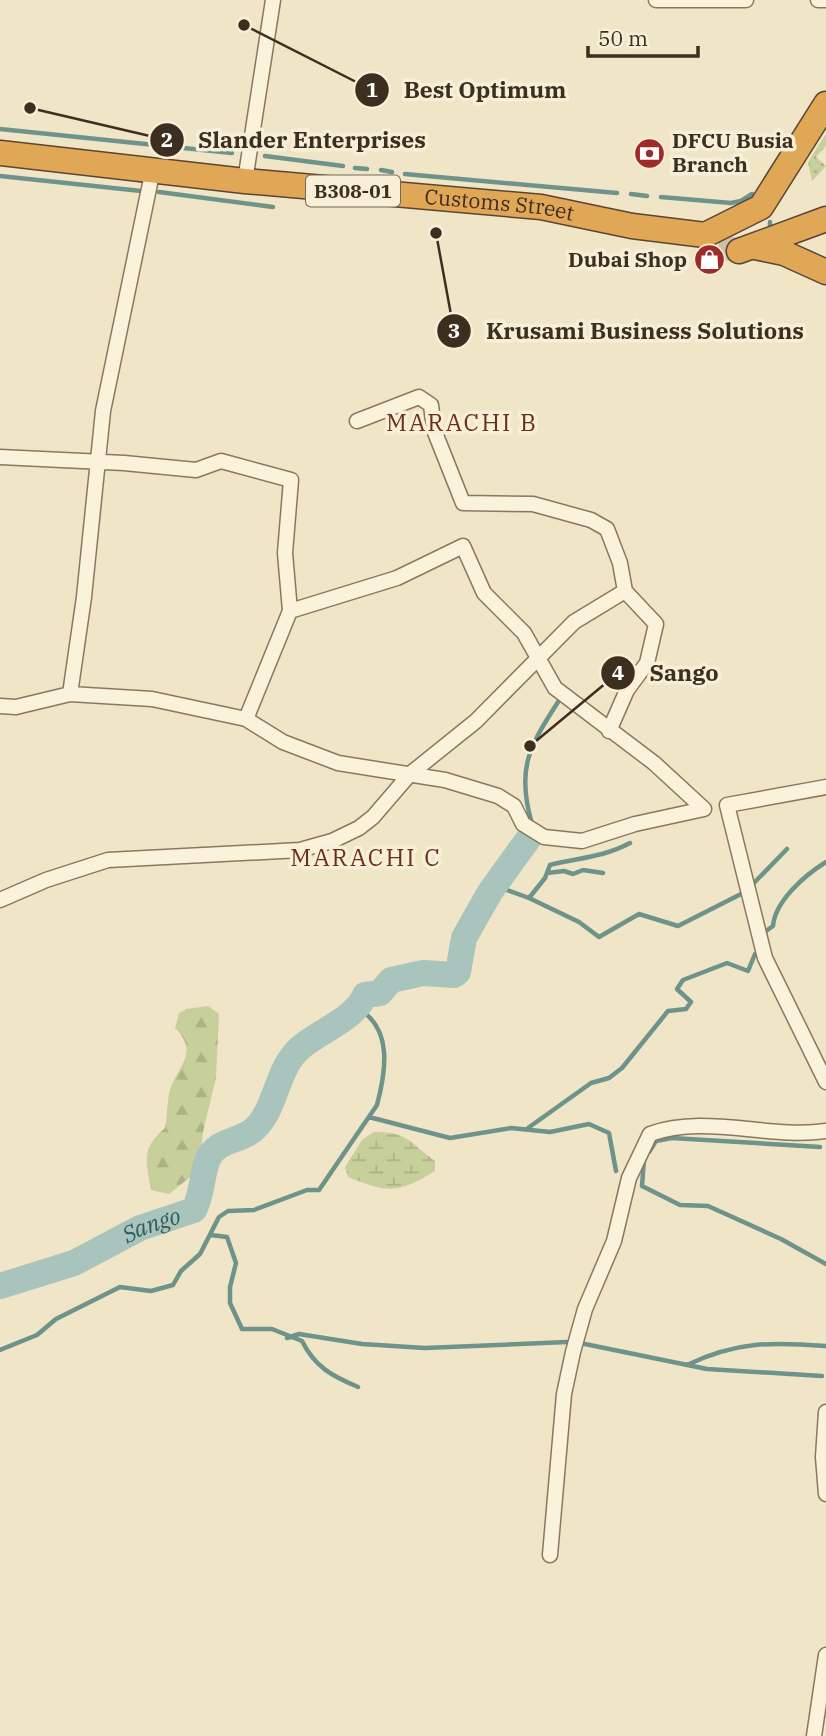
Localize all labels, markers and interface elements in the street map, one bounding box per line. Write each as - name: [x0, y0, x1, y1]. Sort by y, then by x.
- scale bar: [588, 14, 698, 58]
- text: 50 m: [598, 24, 648, 52]
- callout: Best Optimum: [354, 68, 580, 112]
- text: Best Optimum: [404, 74, 566, 104]
- text: 1: [366, 75, 378, 103]
- callout: Slander Enterprises: [149, 118, 440, 162]
- text: Slander Enterprises: [198, 124, 426, 154]
- text: 2: [161, 125, 173, 153]
- place label: DFCU Busia Branch: [672, 126, 794, 178]
- bank icon: DFCU Busia Branch: [632, 136, 666, 170]
- road number: B308-01: [306, 176, 400, 206]
- street label: Customs Street: [423, 182, 577, 227]
- shop icon: Dubai Shop: [693, 243, 727, 277]
- place label: Dubai Shop: [568, 245, 687, 273]
- callout: Krusami Business Solutions: [437, 309, 818, 353]
- text: Krusami Business Solutions: [486, 315, 804, 345]
- text: 3: [448, 316, 460, 344]
- district label: MARACHI B: [386, 406, 538, 438]
- callout: Sango: [600, 651, 732, 695]
- text: Sango: [649, 657, 719, 687]
- text: 4: [612, 658, 624, 686]
- district label: MARACHI C: [290, 841, 442, 873]
- water label: Sango: [115, 1200, 184, 1249]

